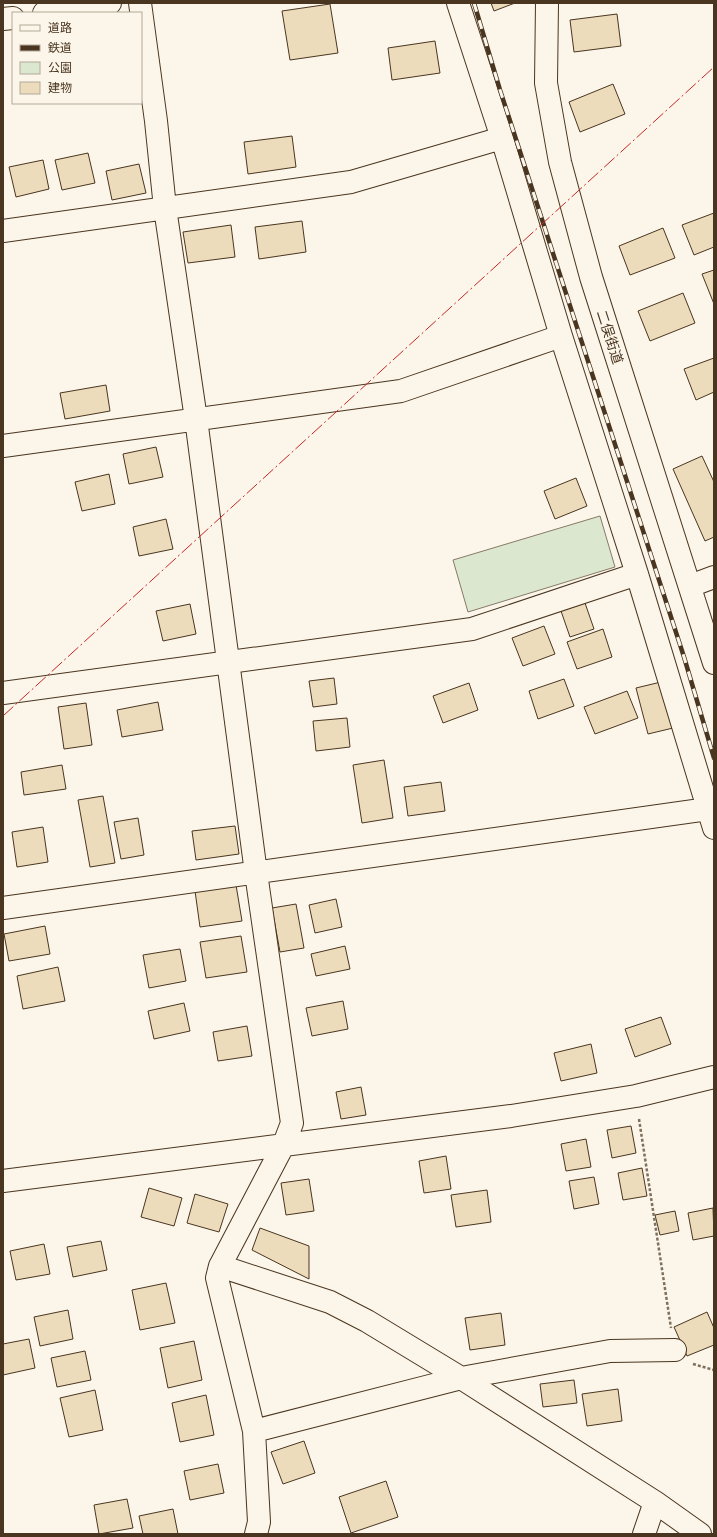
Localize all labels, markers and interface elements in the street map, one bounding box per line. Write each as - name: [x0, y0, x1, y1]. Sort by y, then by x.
- legend: [12, 12, 142, 104]
- text: 道路: [48, 20, 72, 36]
- text: 鉄道: [48, 40, 72, 56]
- text: 公園: [48, 60, 72, 76]
- text: 建物: [48, 80, 72, 96]
- street label: 二俣街道: [593, 308, 627, 366]

